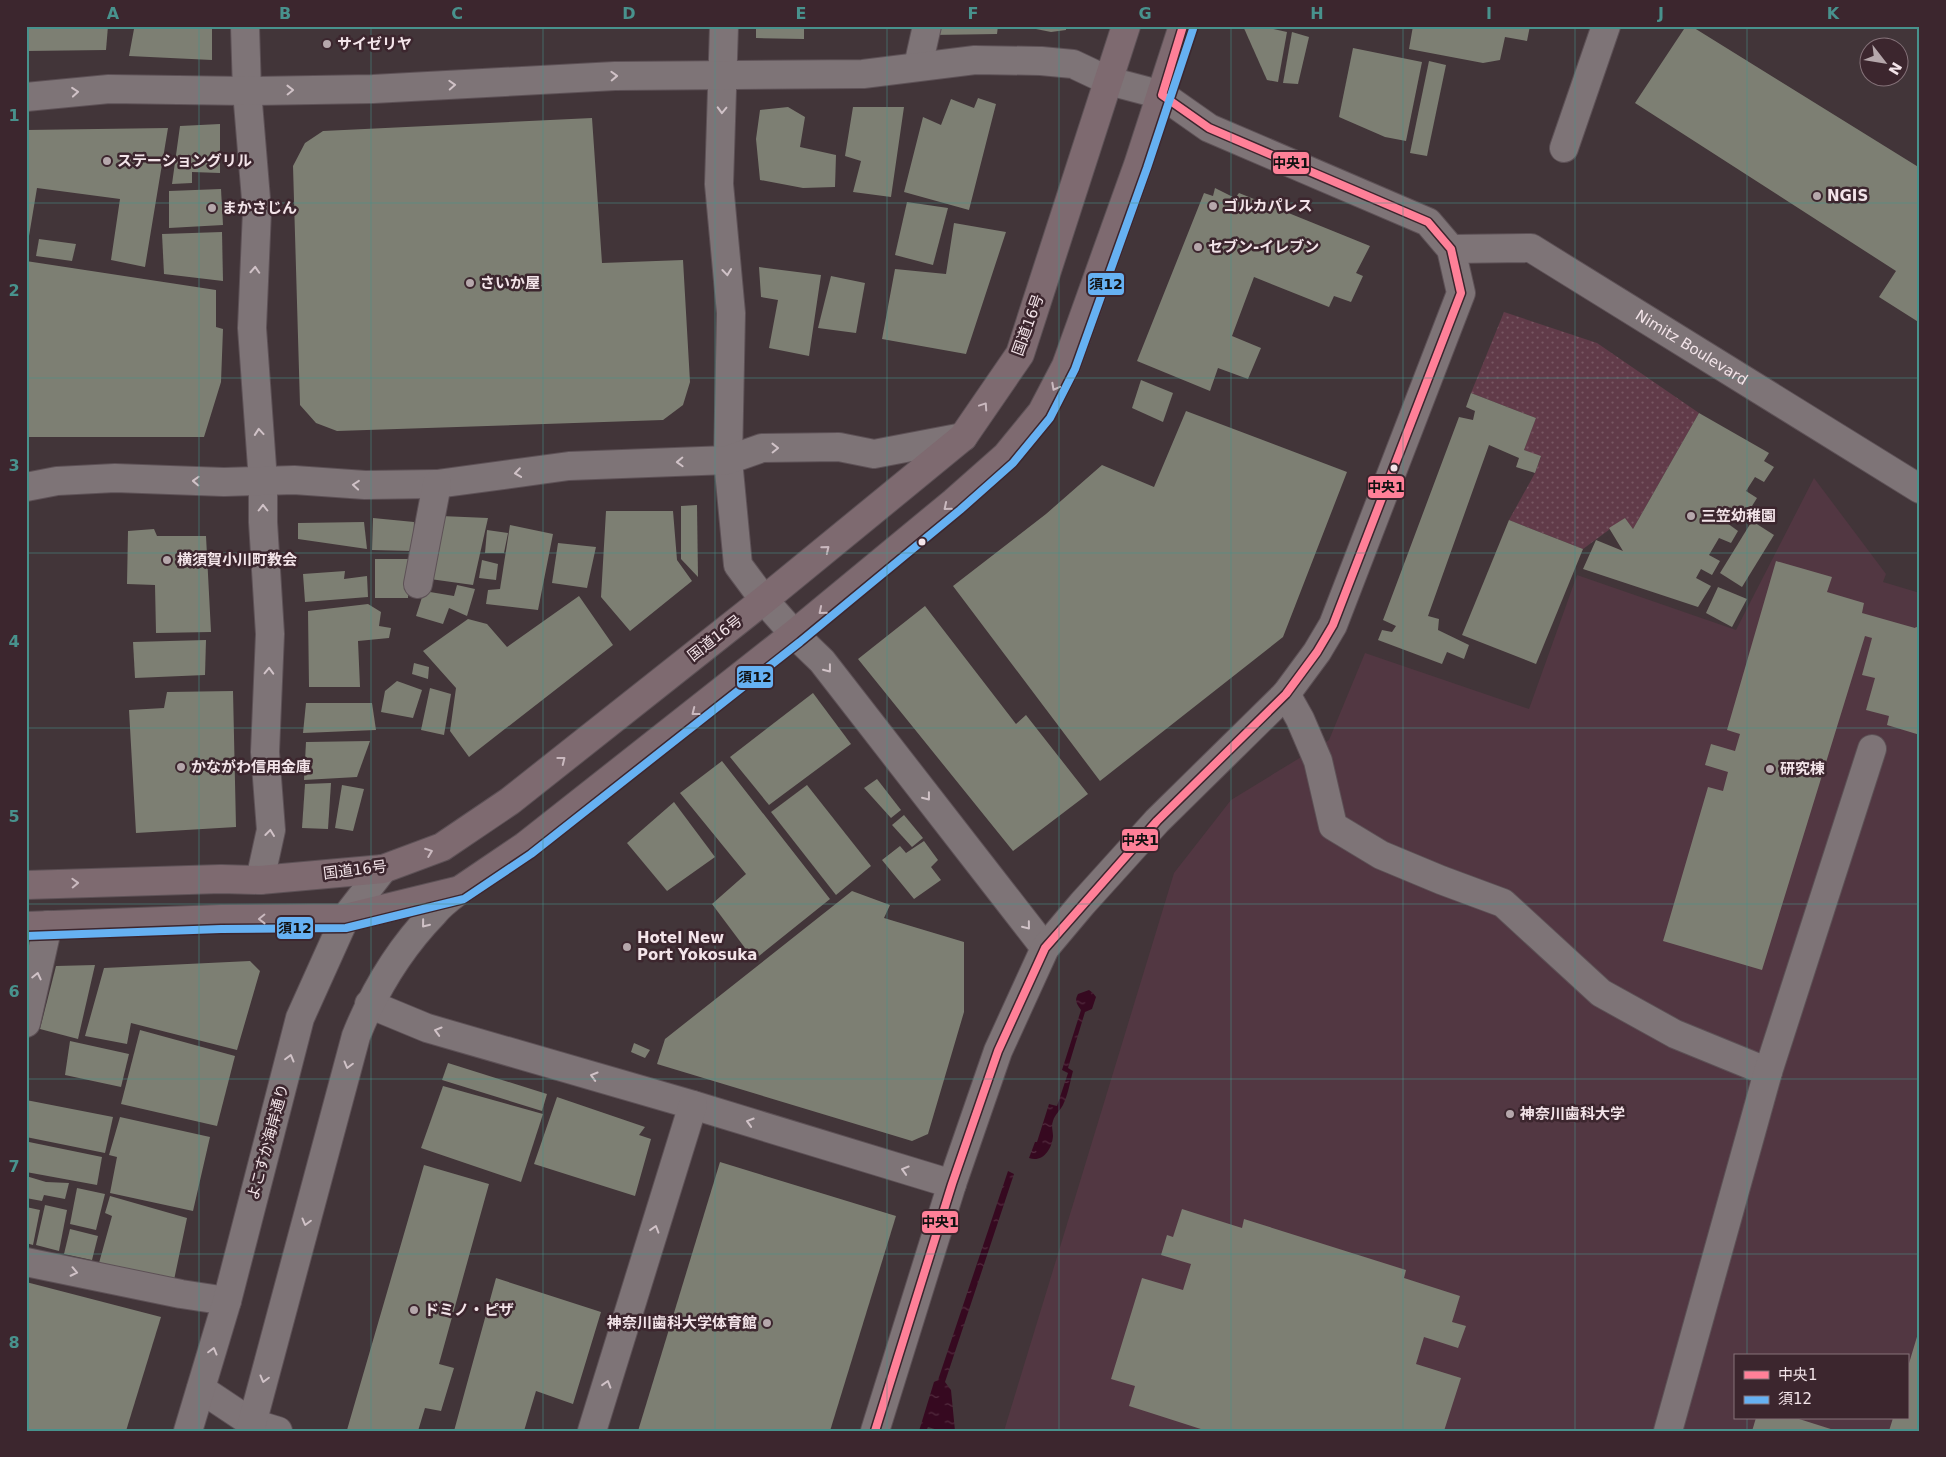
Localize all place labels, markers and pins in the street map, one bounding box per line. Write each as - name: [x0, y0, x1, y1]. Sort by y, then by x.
- place label: サイゼリヤ: [337, 35, 412, 53]
- marker: サイゼリヤ: [321, 38, 333, 50]
- place label: ステーショングリル: [117, 152, 252, 170]
- marker: ステーショングリル: [101, 155, 113, 167]
- place label: NGIS: [1827, 187, 1868, 205]
- marker: NGIS: [1811, 190, 1823, 202]
- place label: ゴルカパレス: [1223, 197, 1313, 215]
- place label: まかさじん: [222, 199, 297, 217]
- marker: ゴルカパレス: [1207, 200, 1219, 212]
- marker: まかさじん: [206, 202, 218, 214]
- place label: セブン-イレブン: [1208, 238, 1319, 256]
- marker: セブン-イレブン: [1192, 241, 1204, 253]
- place label: さいか屋: [480, 274, 540, 292]
- marker: さいか屋: [464, 277, 476, 289]
- unlabelled marker: [1389, 463, 1399, 473]
- place label: 三笠幼稚園: [1701, 507, 1776, 525]
- marker: 三笠幼稚園: [1685, 510, 1697, 522]
- unlabelled marker: [917, 537, 927, 547]
- place label: 横須賀小川町教会: [177, 551, 297, 569]
- marker: 横須賀小川町教会: [161, 554, 173, 566]
- place label: かながわ信用金庫: [191, 758, 311, 776]
- place label: 研究棟: [1780, 760, 1825, 778]
- marker: かながわ信用金庫: [175, 761, 187, 773]
- marker: 研究棟: [1764, 763, 1776, 775]
- place label: Hotel New Port Yokosuka: [637, 929, 757, 964]
- marker: Hotel New Port Yokosuka: [621, 941, 633, 953]
- place label: 神奈川歯科大学: [1519, 1105, 1625, 1123]
- marker: 神奈川歯科大学: [1504, 1108, 1516, 1120]
- place label: ドミノ・ピザ: [424, 1301, 514, 1319]
- marker: ドミノ・ピザ: [408, 1304, 420, 1316]
- place label: 神奈川歯科大学体育館: [606, 1314, 757, 1332]
- marker: 神奈川歯科大学体育館: [761, 1317, 773, 1329]

